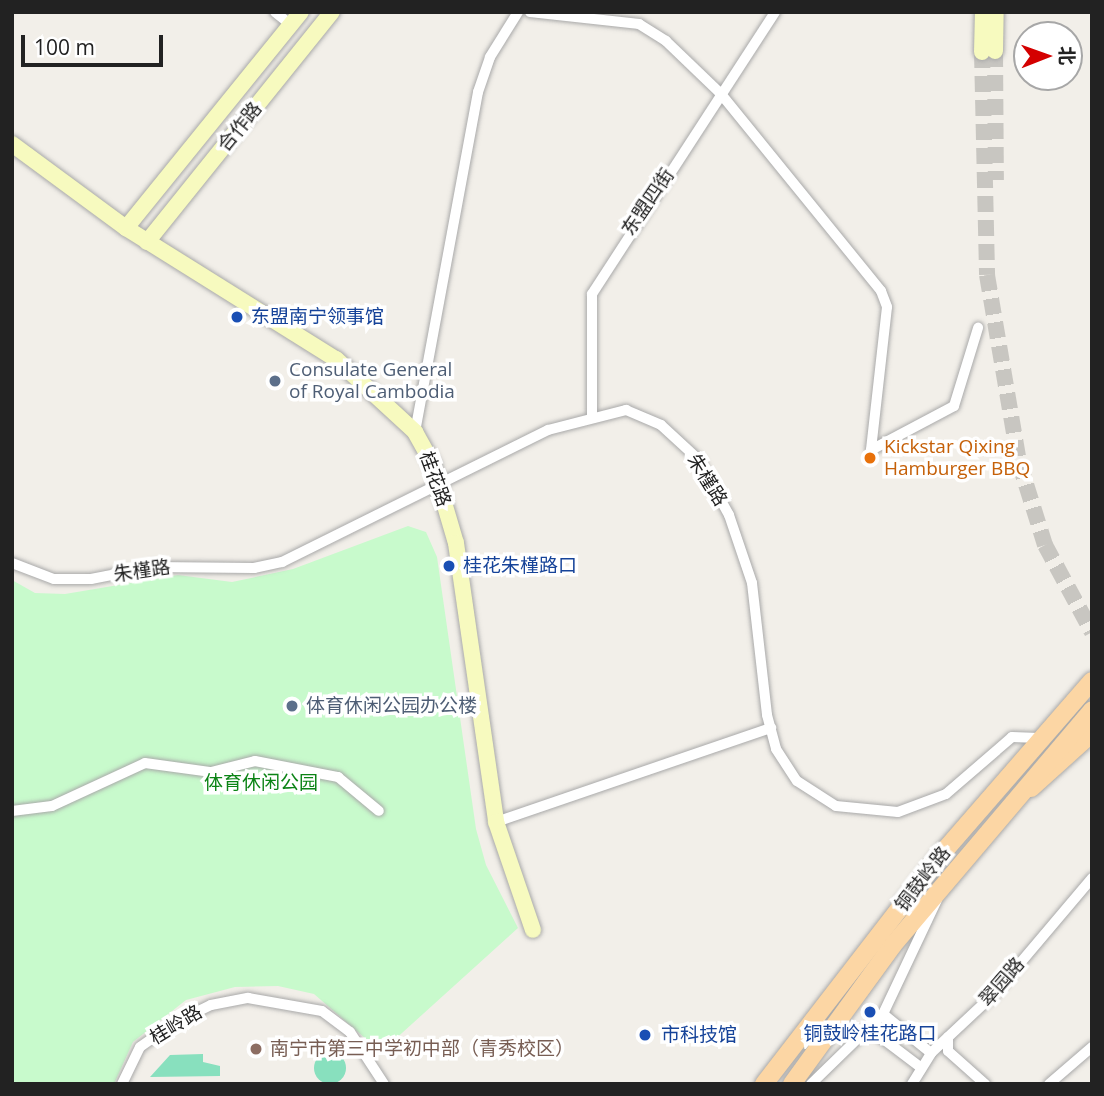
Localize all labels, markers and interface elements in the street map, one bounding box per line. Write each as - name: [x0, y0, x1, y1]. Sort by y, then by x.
- scale bar: [24, 21, 166, 65]
- north arrow: [1013, 21, 1083, 91]
- text: 100 m: [34, 33, 95, 61]
- text: 北: [1054, 46, 1080, 65]
- street label: 合作路: [213, 98, 267, 156]
- street label: 东盟四街: [617, 164, 679, 240]
- place label: 东盟南宁领事馆: [251, 306, 384, 328]
- marker: 东盟南宁领事馆: [229, 309, 245, 325]
- place label: Consulate General of Royal Cambodia: [289, 359, 455, 403]
- marker: Consulate General of Royal Cambodia: [267, 373, 283, 389]
- place label: Kickstar Qixing Hamburger BBQ: [884, 436, 1030, 480]
- street label: 桂花路: [415, 448, 455, 510]
- street label: 朱槿路: [682, 450, 732, 510]
- marker: Kickstar Qixing Hamburger BBQ: [862, 450, 878, 466]
- place label: 桂花朱槿路口: [463, 555, 577, 577]
- street label: 朱槿路: [112, 556, 172, 586]
- marker: 桂花朱槿路口: [441, 558, 457, 574]
- place label: 体育休闲公园办公楼: [306, 695, 477, 717]
- marker: 体育休闲公园办公楼: [284, 698, 300, 714]
- park label: 体育休闲公园: [204, 772, 318, 794]
- street label: 铜鼓岭路: [891, 842, 955, 916]
- street label: 翠园路: [975, 953, 1029, 1011]
- street label: 桂岭路: [146, 1001, 206, 1049]
- marker: 铜鼓岭桂花路口: [862, 1004, 878, 1020]
- place label: 铜鼓岭桂花路口: [804, 1023, 936, 1045]
- place label: 市科技馆: [661, 1024, 737, 1046]
- marker: 市科技馆: [635, 1025, 655, 1045]
- place label: 南宁市第三中学初中部（青秀校区）: [270, 1038, 574, 1060]
- marker: 南宁市第三中学初中部（青秀校区）: [248, 1041, 264, 1057]

